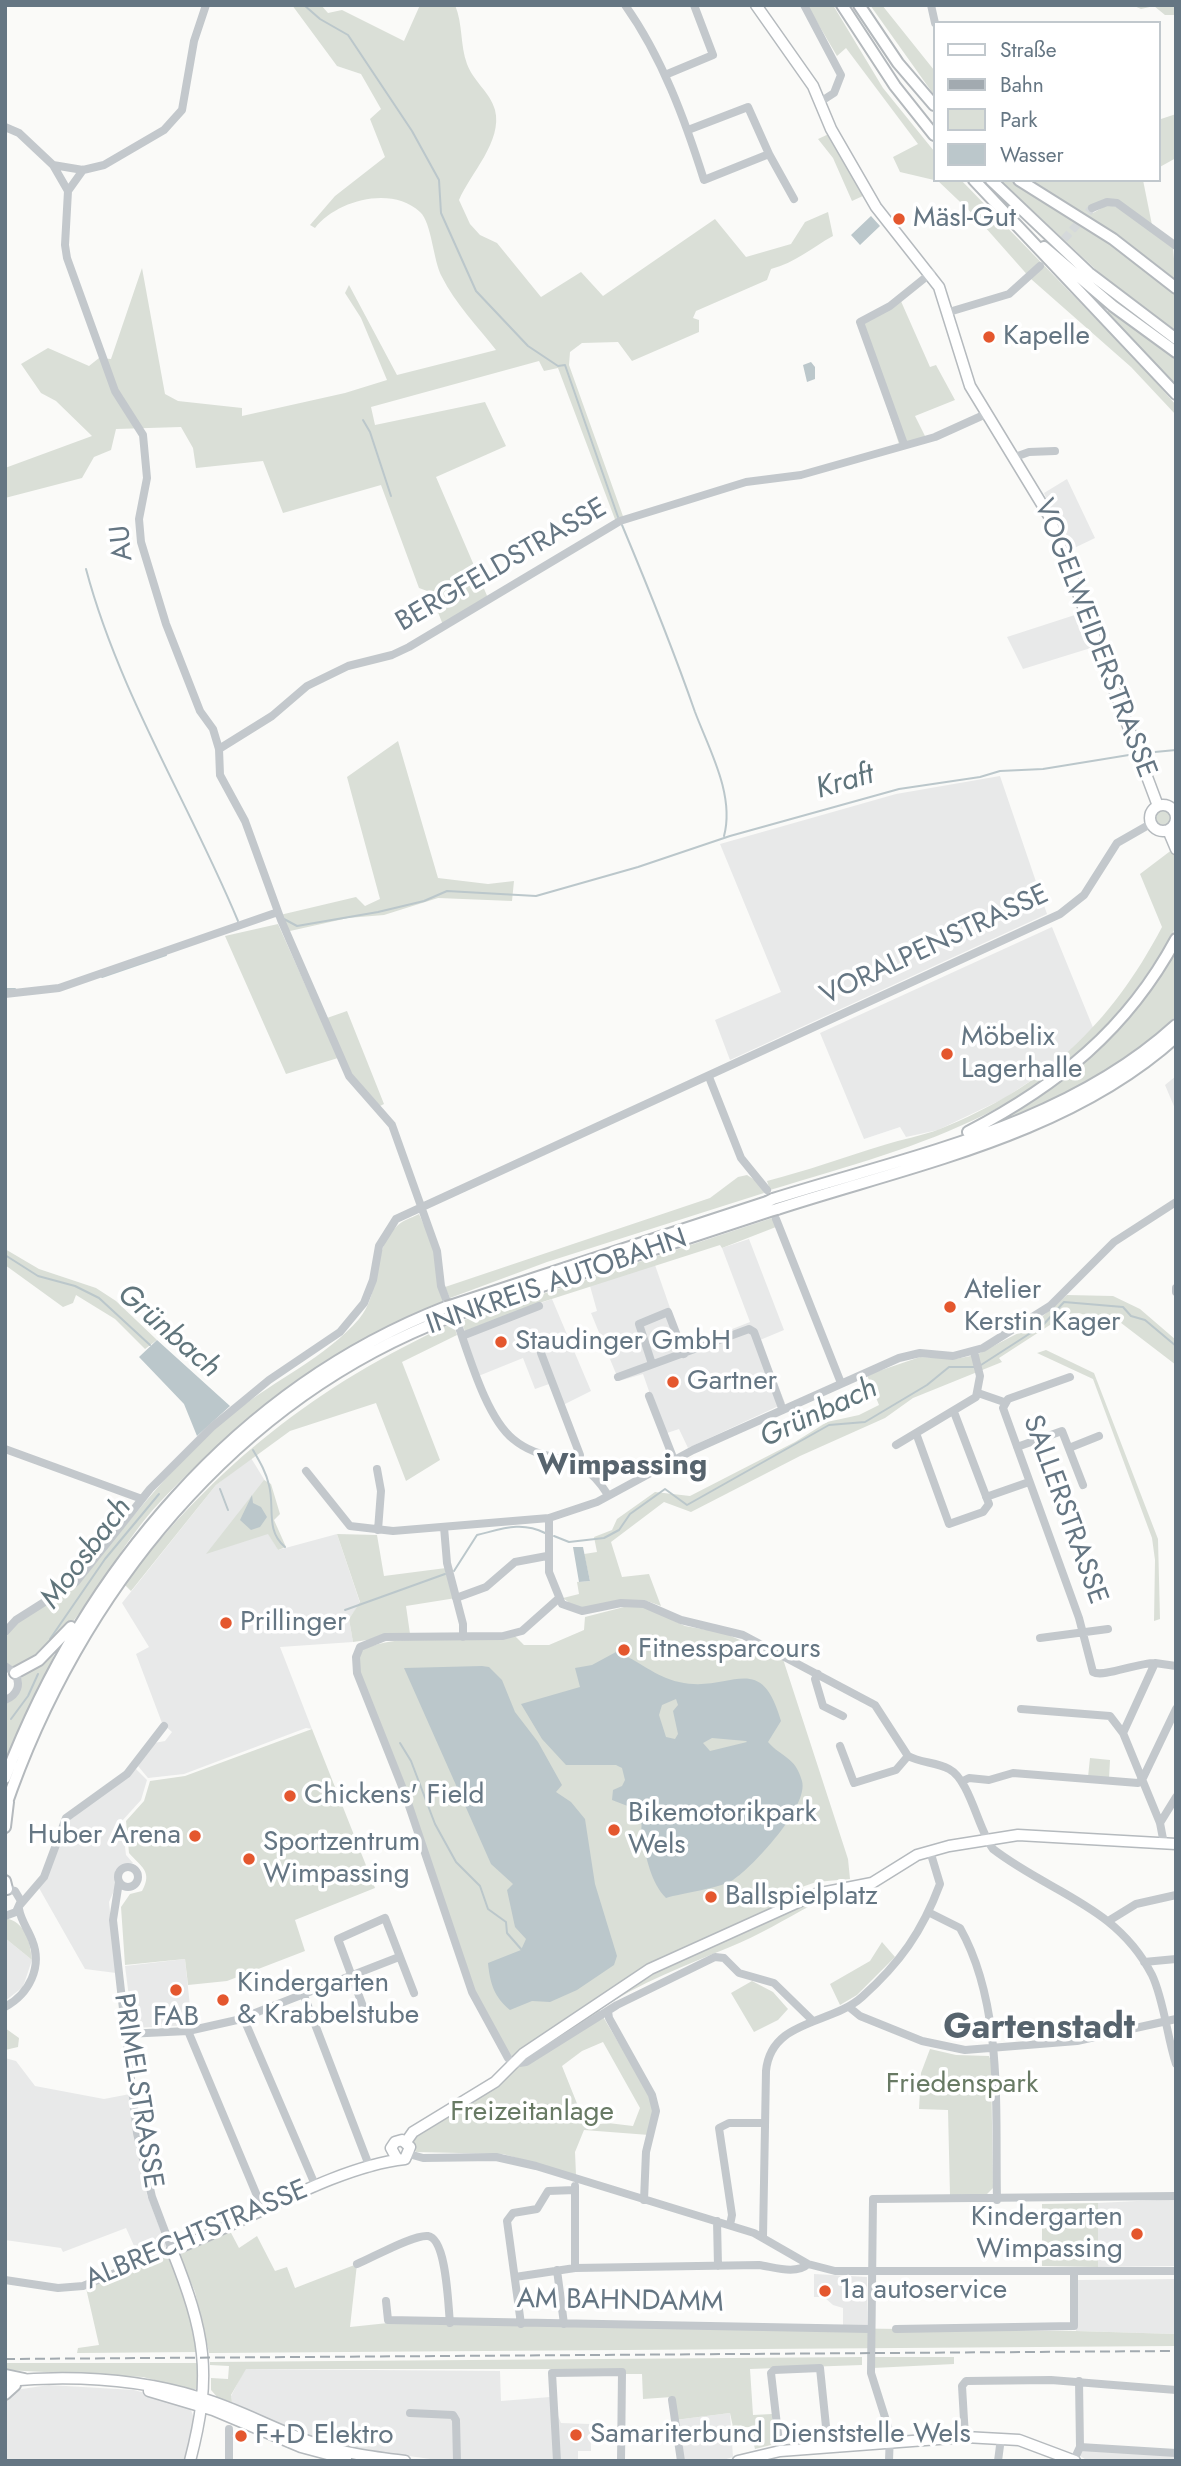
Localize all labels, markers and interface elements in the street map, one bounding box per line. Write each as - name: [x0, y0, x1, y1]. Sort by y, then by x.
- legend: [932, 21, 1160, 182]
- text: Straße: [1000, 35, 1057, 65]
- text: Bahn: [1000, 70, 1044, 100]
- text: Park: [1000, 105, 1037, 135]
- text: Wasser: [1000, 140, 1064, 170]
- place label: Mäsl-Gut: [913, 202, 1016, 236]
- marker: Mäsl-Gut: [891, 211, 907, 227]
- place label: Kapelle: [1003, 320, 1090, 354]
- marker: Kapelle: [981, 329, 997, 345]
- street label: BERGFELDSTRASSE: [391, 492, 613, 640]
- street label: VOGELWEIDERSTRASSE: [1025, 495, 1163, 783]
- street label: AU: [104, 523, 142, 563]
- water label: Kraft: [812, 758, 878, 808]
- street label: VORALPENSTRASSE: [816, 878, 1054, 1014]
- place label: Möbelix Lagerhalle: [961, 1021, 1083, 1087]
- marker: Möbelix Lagerhalle: [939, 1046, 955, 1062]
- street label: INNKREIS AUTOBAHN: [423, 1223, 691, 1343]
- place label: Atelier Kerstin Kager: [964, 1274, 1121, 1340]
- water label: Grünbach: [109, 1277, 227, 1387]
- marker: Atelier Kerstin Kager: [942, 1299, 958, 1315]
- place label: Staudinger GmbH: [515, 1325, 731, 1359]
- marker: Staudinger GmbH: [493, 1334, 509, 1350]
- place label: Gartner: [687, 1365, 777, 1399]
- water label: Grünbach: [755, 1371, 883, 1457]
- marker: Gartner: [665, 1374, 681, 1390]
- street label: SALLERSTRASSE: [1014, 1411, 1114, 1609]
- district label: Wimpassing: [537, 1449, 707, 1485]
- water label: Moosbach: [34, 1491, 140, 1617]
- place label: Prillinger: [240, 1606, 347, 1640]
- marker: Prillinger: [218, 1615, 234, 1631]
- place label: Fitnessparcours: [638, 1633, 821, 1667]
- marker: Fitnessparcours: [616, 1642, 632, 1658]
- place label: Chickens' Field: [304, 1779, 484, 1813]
- marker: Chickens' Field: [282, 1788, 298, 1804]
- place label: Bikemotorikpark Wels: [628, 1797, 817, 1863]
- place label: Huber Arena: [28, 1819, 181, 1853]
- marker: Bikemotorikpark Wels: [606, 1822, 622, 1838]
- place label: Sportzentrum Wimpassing: [263, 1826, 420, 1892]
- marker: Huber Arena: [187, 1828, 203, 1844]
- marker: Sportzentrum Wimpassing: [241, 1851, 257, 1867]
- place label: Ballspielplatz: [725, 1880, 878, 1914]
- marker: Ballspielplatz: [703, 1889, 719, 1905]
- place label: Kindergarten & Krabbelstube: [237, 1967, 419, 2033]
- marker: FAB: [168, 1982, 184, 1998]
- street label: PRIMELSTRASSE: [105, 1991, 169, 2191]
- marker: Kindergarten & Krabbelstube: [215, 1992, 231, 2008]
- place label: FAB: [153, 2001, 199, 2035]
- district label: Gartenstadt: [943, 2009, 1135, 2051]
- park label: Friedenspark: [886, 2068, 1038, 2102]
- park label: Freizeitanlage: [450, 2096, 614, 2130]
- street label: ALBRECHTSTRASSE: [81, 2174, 313, 2298]
- place label: Kindergarten Wimpassing: [971, 2201, 1123, 2267]
- marker: Kindergarten Wimpassing: [1129, 2226, 1145, 2242]
- place label: 1a autoservice: [839, 2274, 1007, 2308]
- street label: AM BAHNDAMM: [516, 2283, 724, 2321]
- marker: 1a autoservice: [817, 2283, 833, 2299]
- place label: Samariterbund Dienststelle Wels: [590, 2418, 971, 2452]
- place label: F+D Elektro: [255, 2419, 393, 2453]
- marker: Samariterbund Dienststelle Wels: [568, 2427, 584, 2443]
- marker: F+D Elektro: [233, 2428, 249, 2444]

